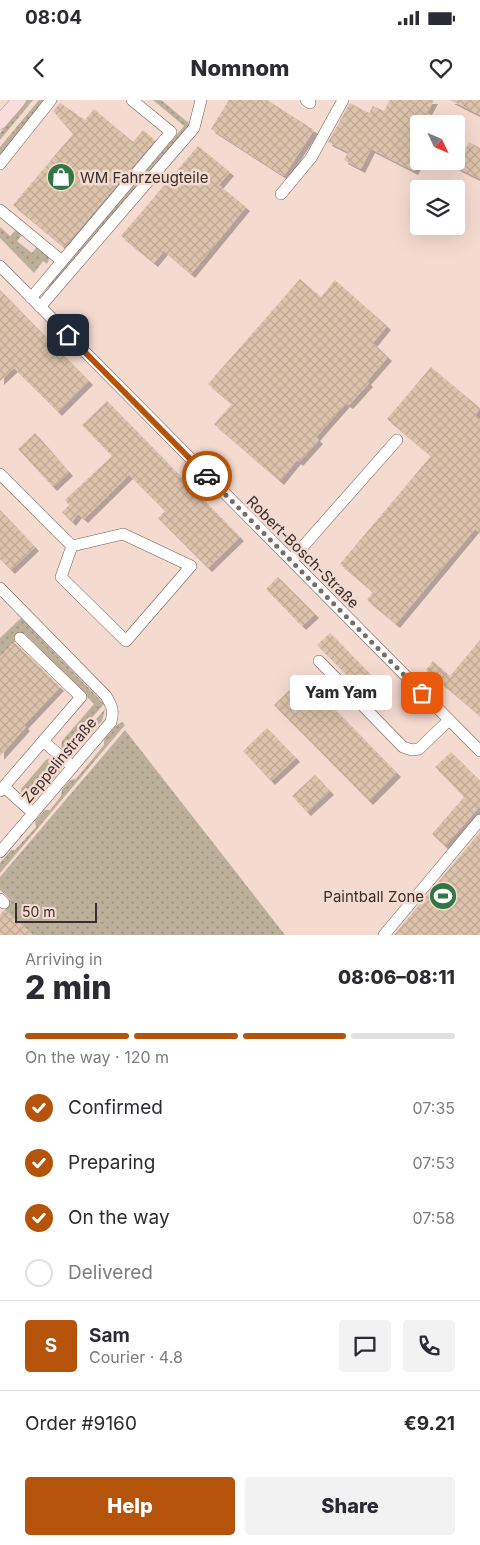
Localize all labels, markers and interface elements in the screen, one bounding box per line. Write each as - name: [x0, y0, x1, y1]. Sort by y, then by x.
- text: 08:04: [25, 6, 82, 29]
- icon: back: [25, 54, 53, 82]
- icon: heart: [427, 54, 455, 82]
- text: Nomnom: [191, 55, 289, 81]
- north arrow: [410, 115, 465, 170]
- map controls: [410, 115, 465, 235]
- shop icon: WM Fahrzeugteile: [46, 162, 76, 192]
- place label: WM Fahrzeugteile: [80, 168, 208, 187]
- button: layers: [410, 180, 465, 235]
- pin: [47, 314, 89, 356]
- icon: home: [54, 321, 82, 349]
- courier: [182, 451, 232, 501]
- icon: car: [193, 462, 221, 490]
- street label: Robert-Bosch-Straße: [243, 492, 363, 612]
- pin: [401, 672, 443, 714]
- callout: Yam Yam: [290, 676, 392, 710]
- icon: bag: [408, 679, 436, 707]
- text: Yam Yam: [305, 682, 377, 702]
- street label: Zeppelinstraße: [18, 713, 100, 807]
- sports icon: Paintball Zone: [428, 881, 458, 911]
- place label: Paintball Zone: [323, 887, 424, 906]
- scale bar: [15, 900, 98, 923]
- text: 50 m: [22, 903, 56, 920]
- text: Arriving in: [25, 949, 102, 969]
- text: 08:06–08:11: [338, 966, 455, 989]
- text: 2 min: [25, 968, 111, 1007]
- text: On the way · 120 m: [25, 1047, 169, 1067]
- icon: check: [25, 1094, 53, 1122]
- text: Confirmed: [68, 1096, 163, 1119]
- text: 07:35: [412, 1098, 455, 1118]
- icon: check: [25, 1149, 53, 1177]
- text: Preparing: [68, 1151, 155, 1174]
- text: 07:53: [412, 1153, 455, 1173]
- icon: check: [25, 1204, 53, 1232]
- text: On the way: [68, 1206, 170, 1229]
- text: 07:58: [412, 1208, 455, 1228]
- text: Delivered: [68, 1261, 153, 1284]
- button: chat: [339, 1320, 391, 1372]
- button: phone: [403, 1320, 455, 1372]
- text: Sam: [89, 1324, 130, 1347]
- text: S: [45, 1334, 57, 1357]
- text: Courier · 4.8: [89, 1347, 183, 1367]
- text: Order #9160: [25, 1412, 137, 1435]
- text: €9.21: [404, 1412, 455, 1435]
- button: Help: [25, 1477, 235, 1535]
- button: Share: [245, 1477, 455, 1535]

